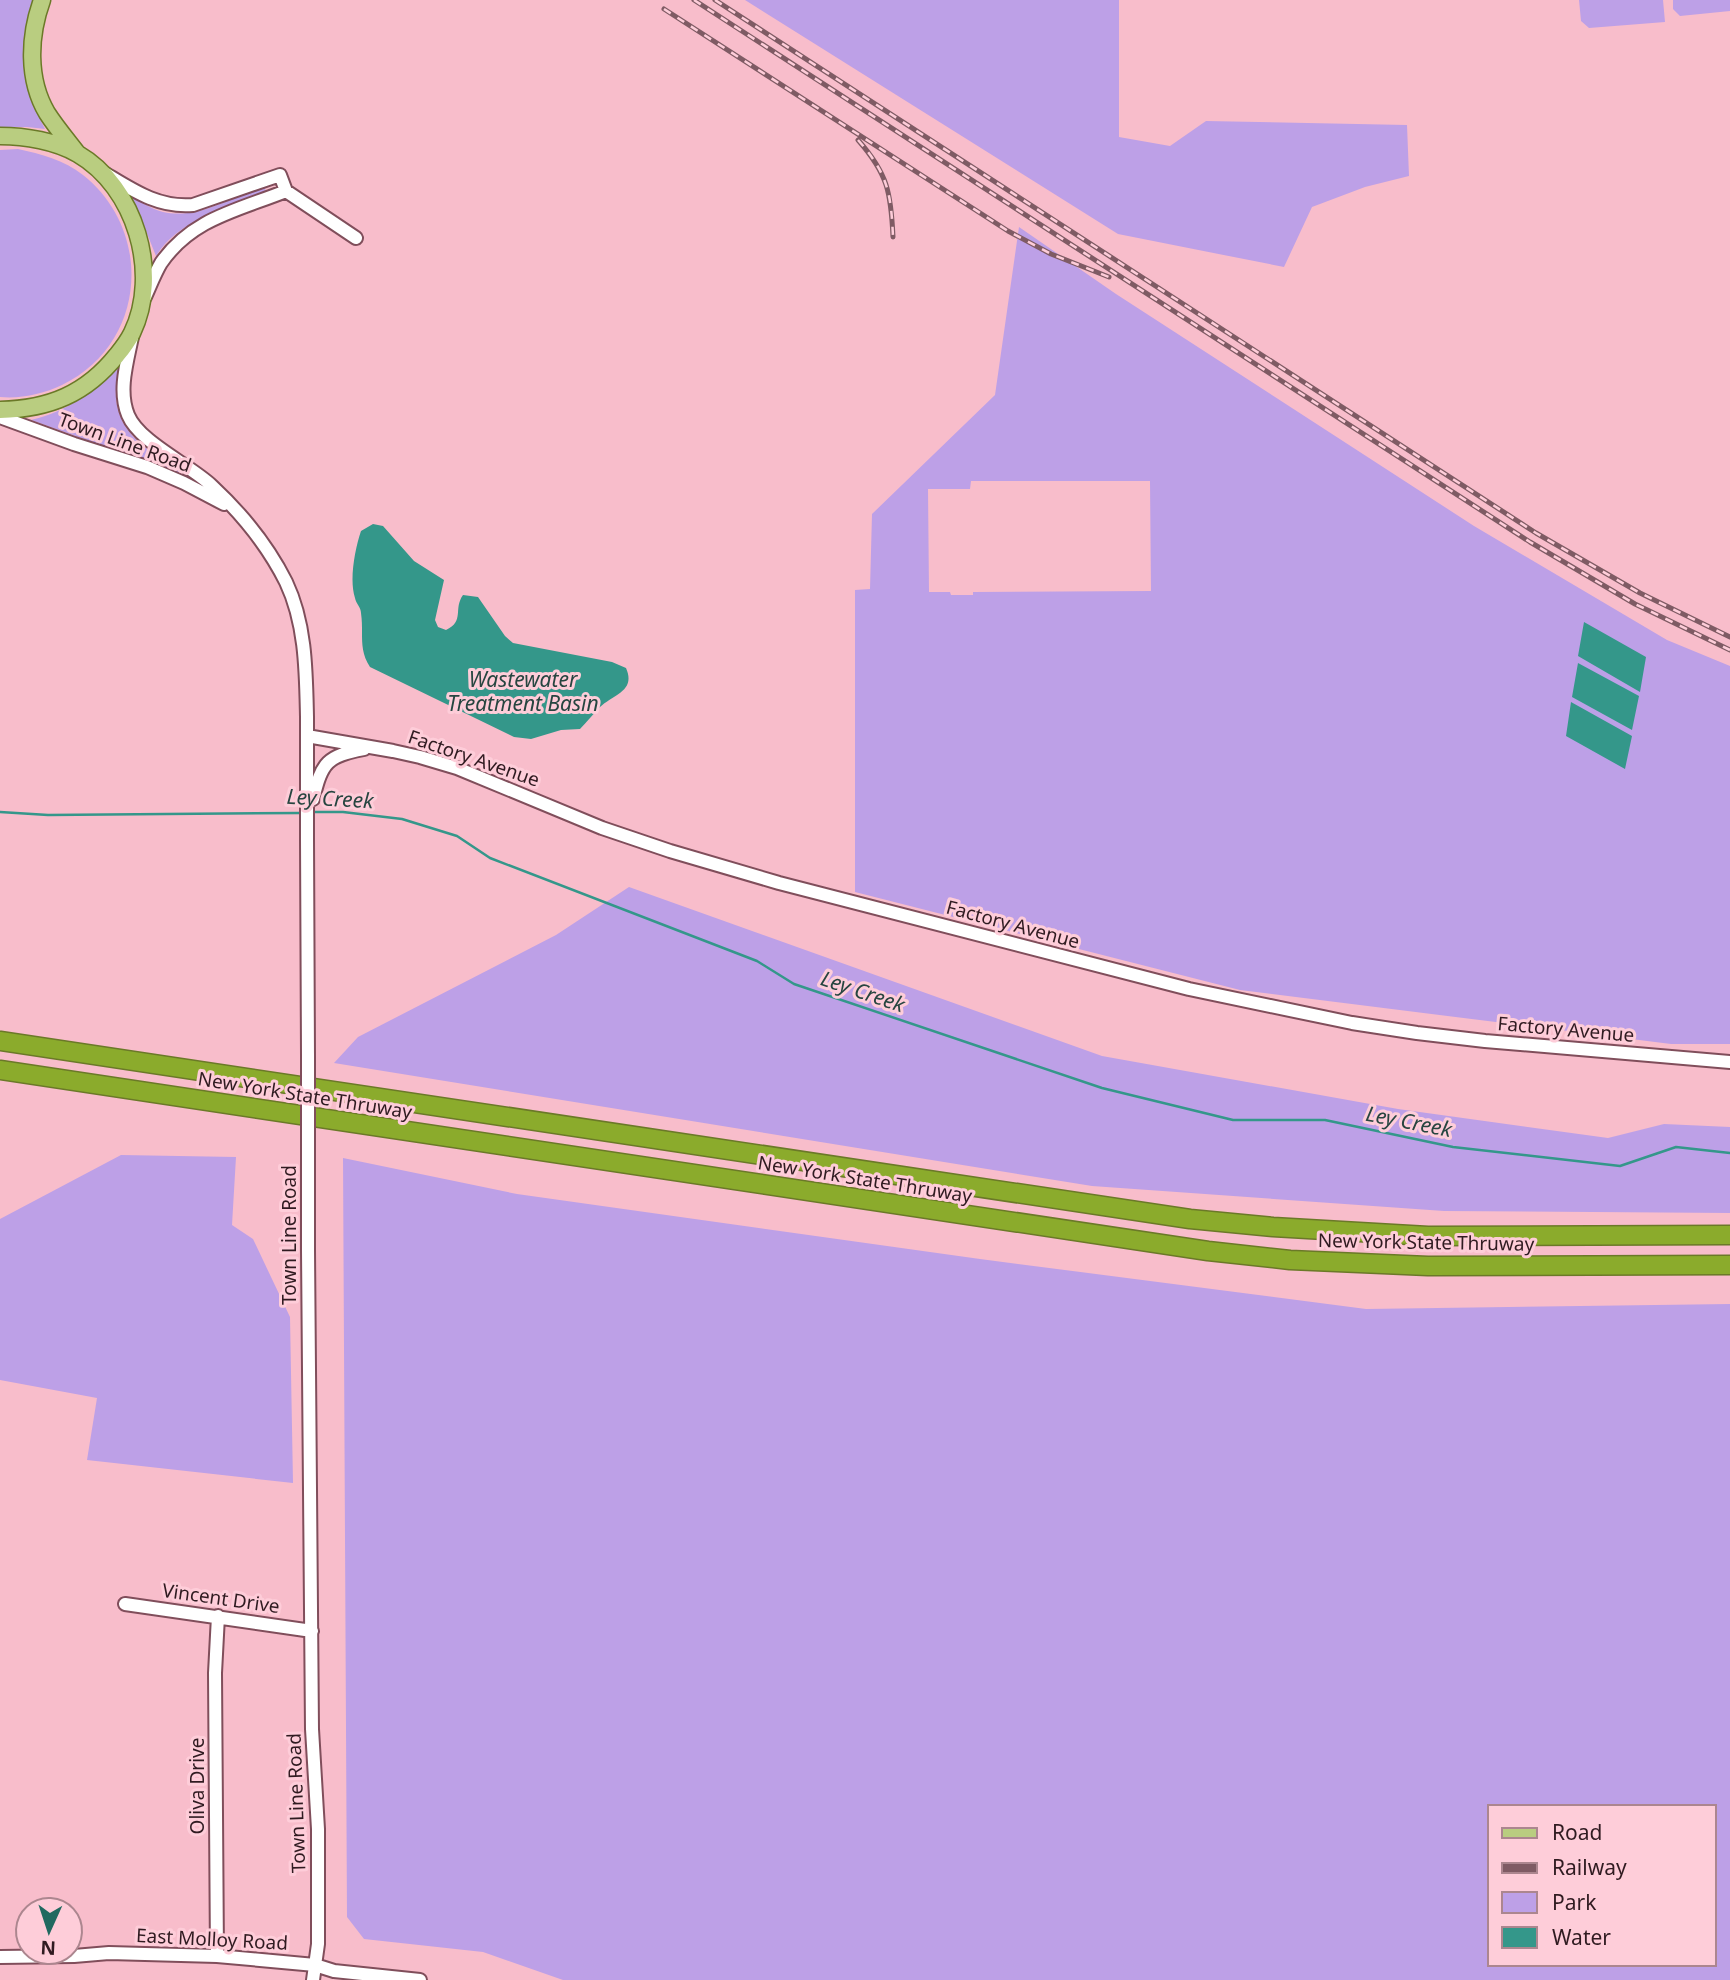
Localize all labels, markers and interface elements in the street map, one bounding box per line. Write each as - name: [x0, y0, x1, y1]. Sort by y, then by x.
- street label: Town Line Road: [55, 406, 195, 478]
- water label: Wastewater Treatment Basin: [447, 665, 599, 717]
- street label: Factory Avenue: [405, 723, 543, 793]
- water label: Ley Creek: [286, 782, 376, 814]
- street label: Factory Avenue: [943, 894, 1083, 954]
- water label: Ley Creek: [817, 964, 910, 1019]
- street label: Factory Avenue: [1497, 1010, 1635, 1048]
- street label: New York State Thruway: [196, 1065, 414, 1125]
- water label: Ley Creek: [1364, 1099, 1456, 1143]
- street label: New York State Thruway: [756, 1149, 974, 1209]
- street label: Town Line Road: [276, 1165, 302, 1305]
- street label: New York State Thruway: [1318, 1227, 1535, 1257]
- street label: Vincent Drive: [161, 1577, 281, 1619]
- street label: Town Line Road: [281, 1733, 311, 1873]
- street label: Oliva Drive: [184, 1738, 210, 1834]
- legend: [1488, 1805, 1716, 1966]
- text: Road: [1552, 1818, 1602, 1846]
- text: Railway: [1552, 1853, 1627, 1881]
- text: Park: [1552, 1888, 1597, 1916]
- north arrow: [14, 1896, 84, 1966]
- street label: East Molloy Road: [135, 1922, 289, 1956]
- text: Water: [1552, 1923, 1611, 1951]
- text: N: [40, 1935, 57, 1961]

